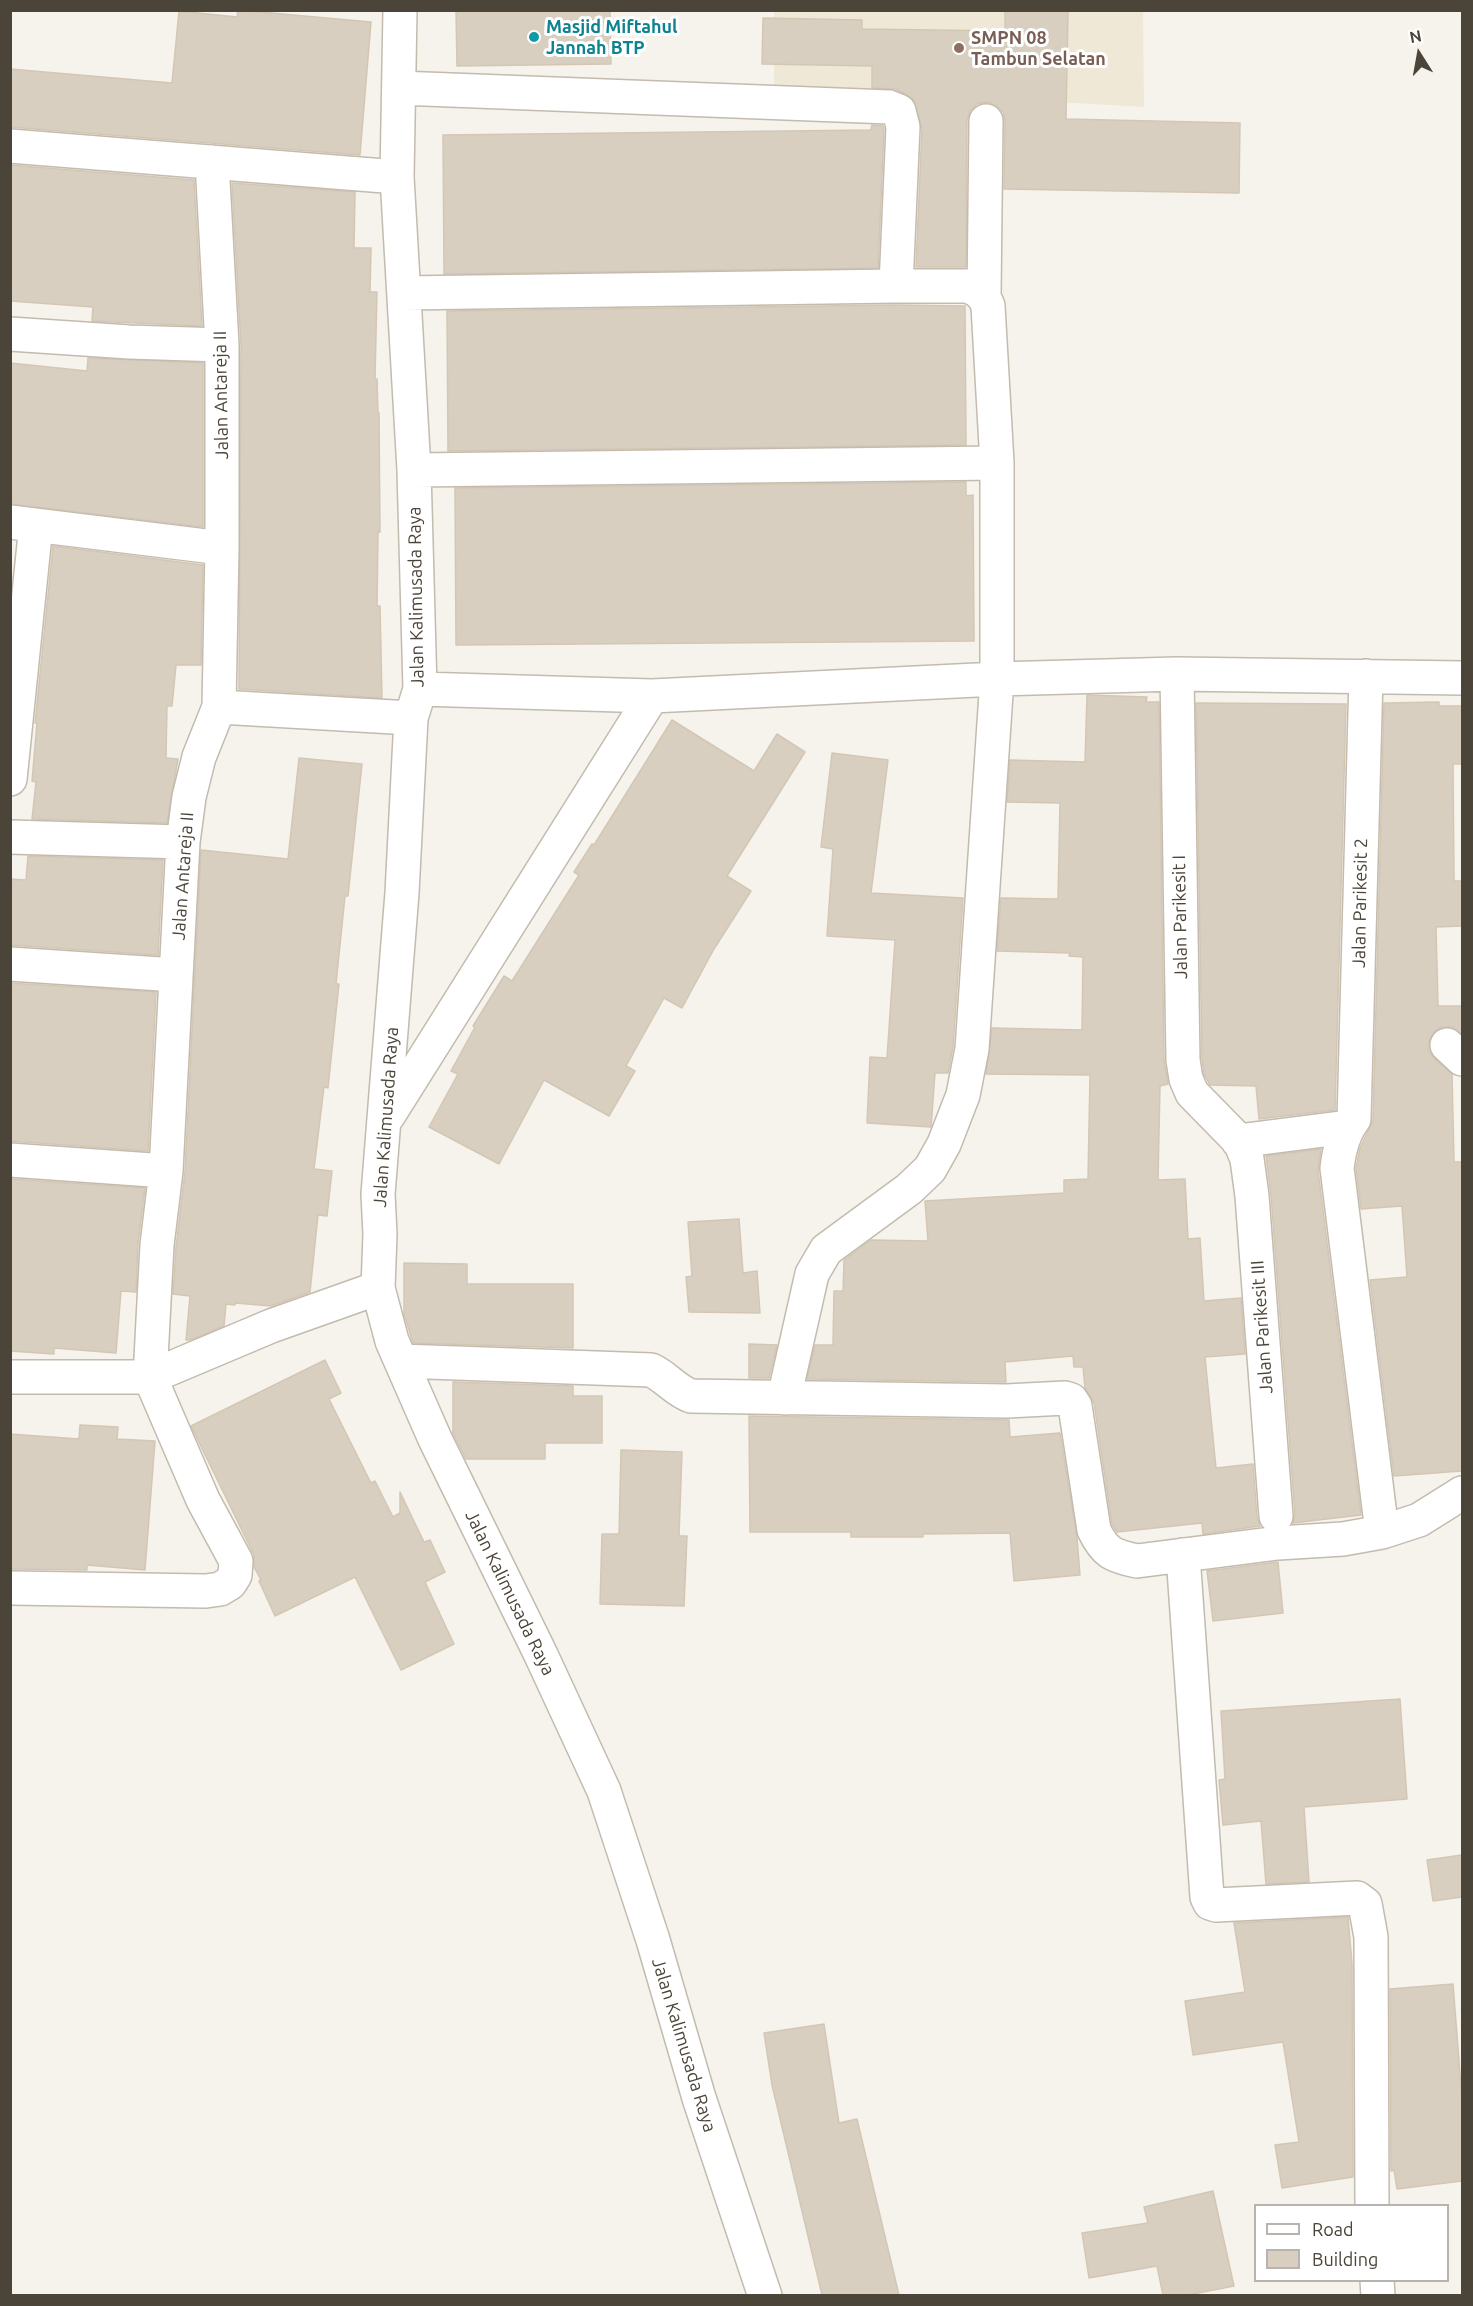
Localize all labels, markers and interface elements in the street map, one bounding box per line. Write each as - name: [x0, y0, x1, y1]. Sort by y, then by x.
- place label: Masjid Miftahul Jannah BTP: [546, 16, 678, 58]
- north arrow: [1389, 24, 1449, 84]
- text: N: [1408, 26, 1423, 46]
- place label: SMPN 08 Tambun Selatan: [971, 27, 1106, 70]
- marker: Masjid Miftahul Jannah BTP: [527, 30, 541, 44]
- marker: SMPN 08 Tambun Selatan: [952, 41, 966, 55]
- street label: Jalan Antareja II: [209, 331, 233, 459]
- street label: Jalan Kalimusada Raya: [404, 506, 428, 688]
- street label: Jalan Antareja II: [168, 811, 198, 941]
- street label: Jalan Parikesit 2: [1348, 838, 1372, 968]
- street label: Jalan Parikesit I: [1168, 855, 1192, 979]
- street label: Jalan Kalimusada Raya: [369, 1026, 403, 1208]
- street label: Jalan Parikesit III: [1247, 1260, 1277, 1394]
- street label: Jalan Kalimusada Raya: [461, 1507, 559, 1679]
- street label: Jalan Kalimusada Raya: [647, 1955, 721, 2135]
- legend: [1254, 2204, 1449, 2282]
- text: Road: [1312, 2219, 1354, 2239]
- text: Building: [1312, 2249, 1378, 2269]

